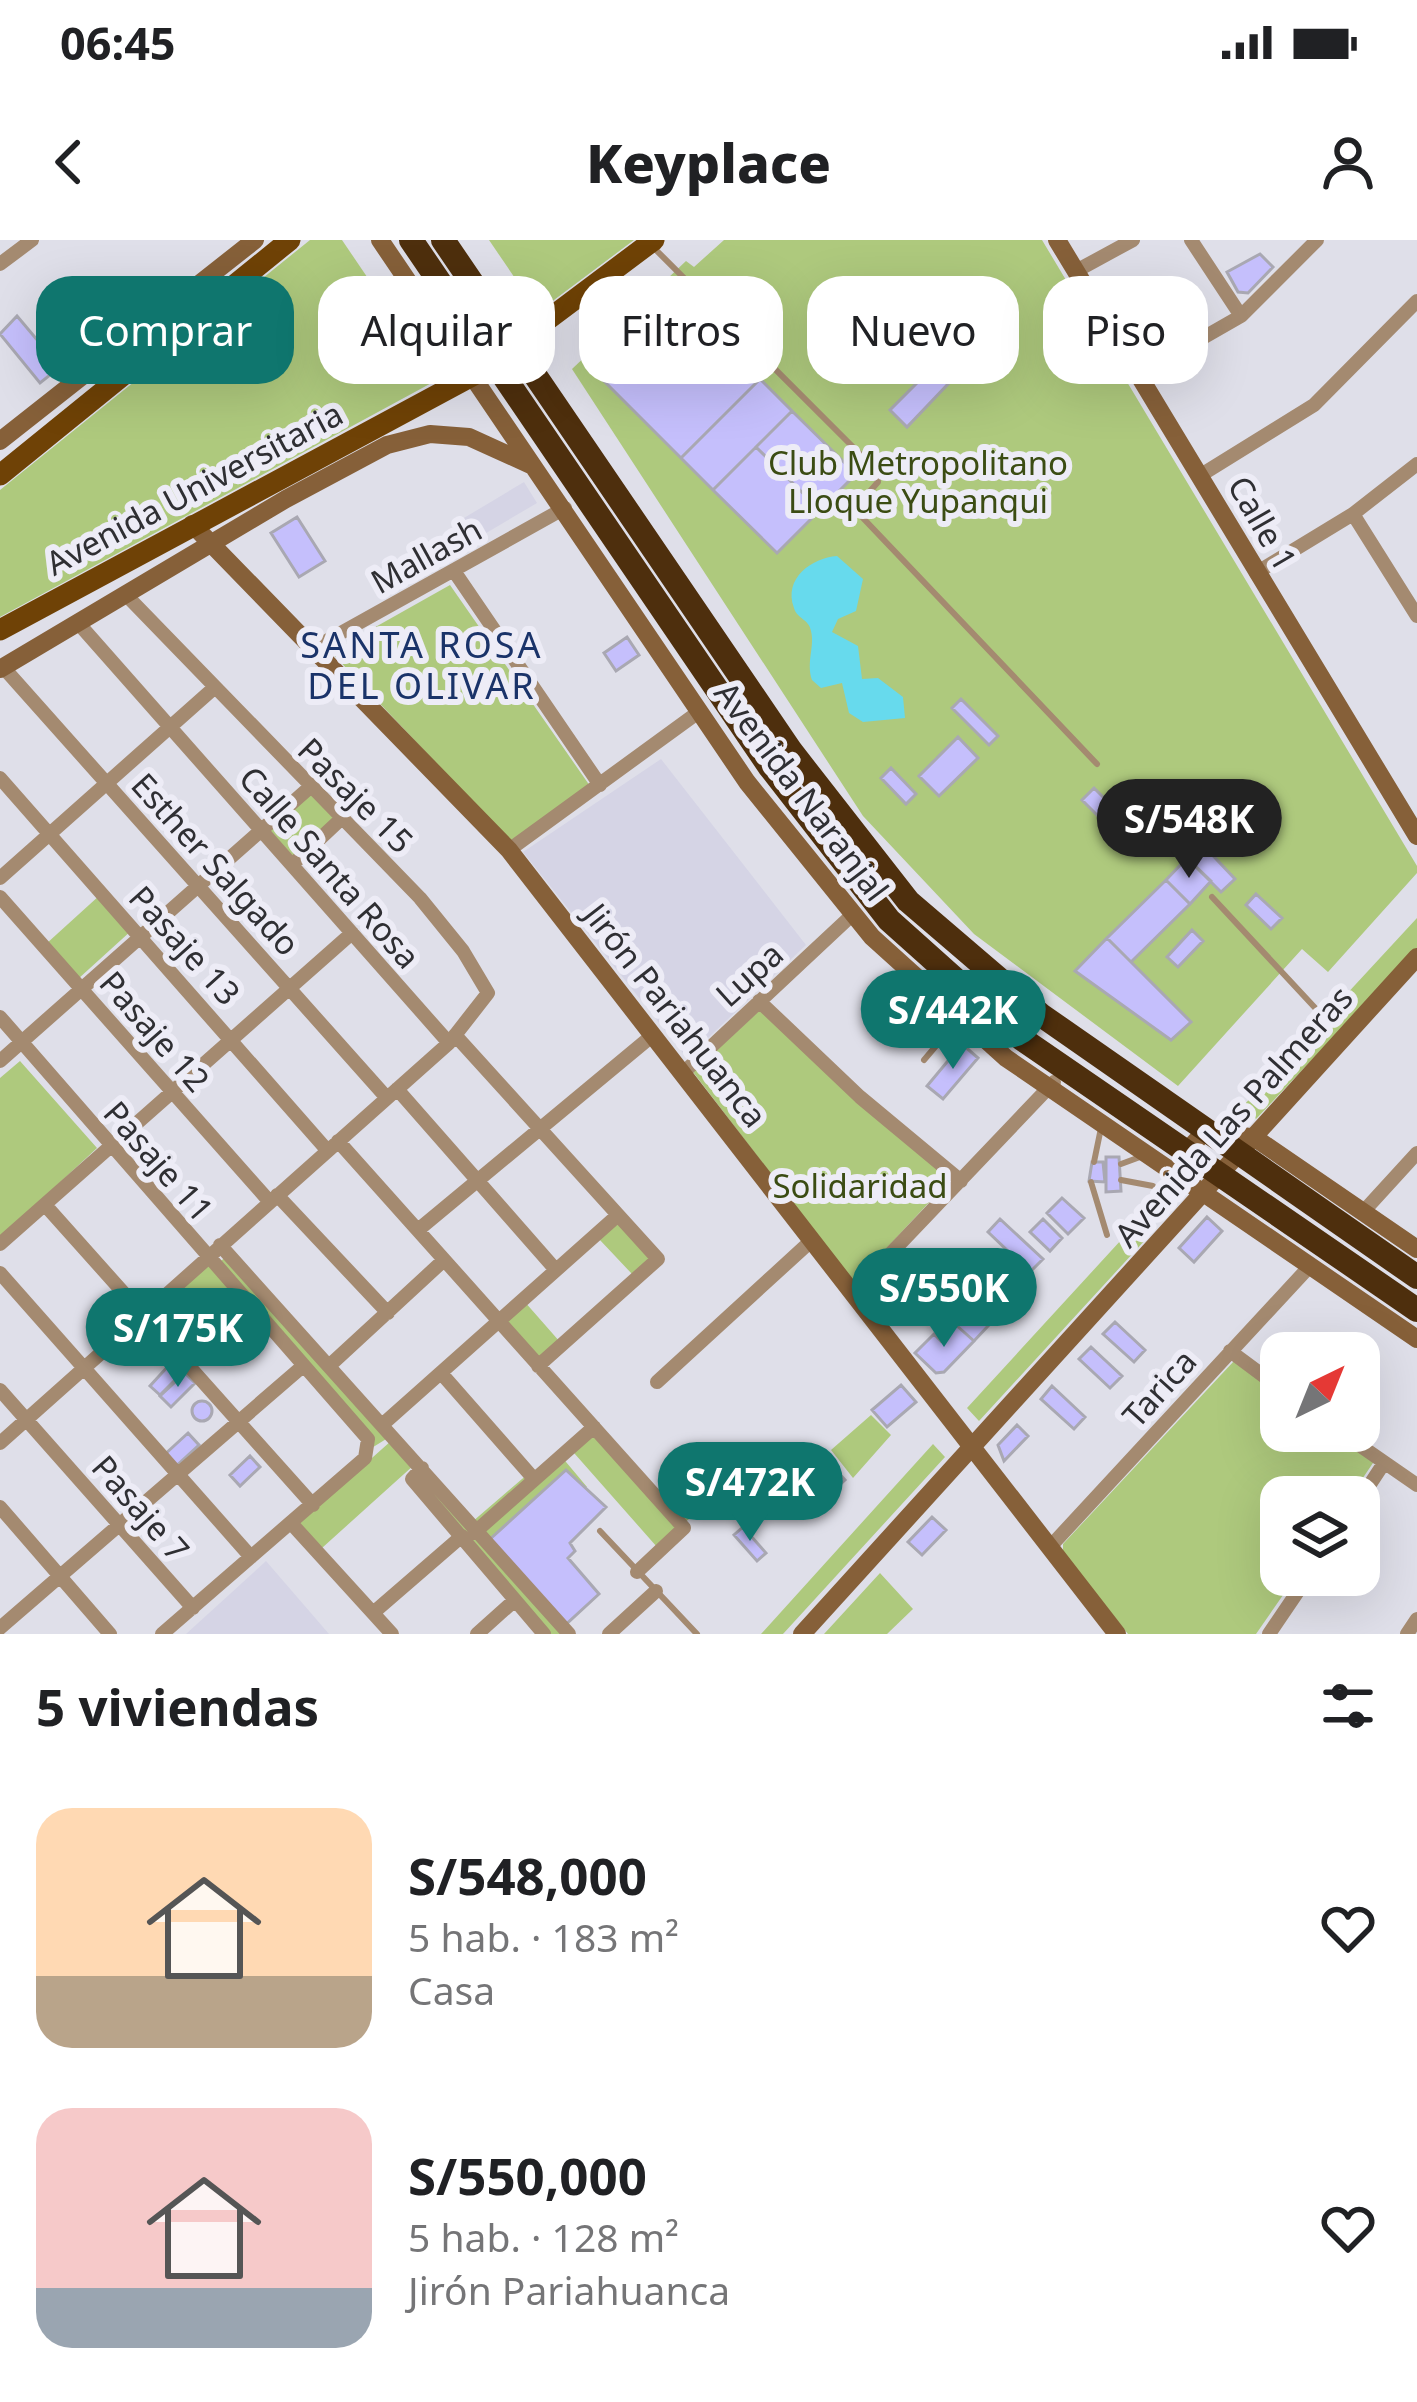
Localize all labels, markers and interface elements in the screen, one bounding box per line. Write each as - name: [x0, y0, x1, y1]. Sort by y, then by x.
- text: 06:45: [60, 12, 176, 73]
- text: Keyplace: [586, 125, 831, 199]
- icon: back: [36, 129, 102, 195]
- icon: person: [1315, 129, 1381, 195]
- chip: Comprar: [36, 276, 294, 384]
- chip: Alquilar: [318, 276, 555, 384]
- chip: Filtros: [579, 276, 783, 384]
- chip: Nuevo: [807, 276, 1019, 384]
- chip: Piso: [1043, 276, 1208, 384]
- street label: Avenida Universitaria: [38, 391, 350, 585]
- park label: Club Metropolitano Lloque Yupanqui: [768, 440, 1068, 523]
- street label: Calle 1: [1218, 467, 1308, 579]
- street label: Mallash: [363, 506, 489, 604]
- district label: SANTA ROSA DEL OLIVAR: [300, 620, 544, 710]
- street label: Avenida Naranjal: [705, 672, 899, 910]
- street label: Pasaje 15: [288, 727, 424, 863]
- street label: Calle Santa Rosa: [230, 756, 430, 978]
- street label: Esther Salgado: [122, 763, 310, 965]
- pin: S/548K: [1091, 779, 1287, 881]
- text: S/548K: [1124, 791, 1254, 844]
- street label: Pasaje 13: [119, 876, 251, 1014]
- street label: Jirón Pariahuanca: [573, 891, 778, 1136]
- street label: Lupa: [706, 932, 792, 1016]
- street label: Pasaje 12: [90, 961, 220, 1101]
- pin: S/442K: [855, 970, 1051, 1072]
- street label: Avenida Las Palmeras: [1104, 976, 1362, 1256]
- text: S/442K: [888, 982, 1018, 1035]
- street label: Pasaje 11: [94, 1091, 224, 1231]
- park label: Solidaridad: [772, 1163, 948, 1208]
- pin: S/550K: [846, 1248, 1042, 1350]
- text: S/550K: [879, 1260, 1009, 1313]
- pin: S/175K: [80, 1288, 276, 1390]
- text: S/175K: [113, 1300, 243, 1353]
- north arrow: [1260, 1332, 1380, 1452]
- map controls: [1260, 1332, 1380, 1596]
- street label: Tarica: [1112, 1339, 1206, 1437]
- pin: S/472K: [652, 1442, 848, 1544]
- street label: Pasaje 7: [82, 1445, 200, 1571]
- text: S/472K: [685, 1454, 815, 1507]
- button: layers: [1260, 1476, 1380, 1596]
- text: 5 viviendas: [36, 1671, 319, 1741]
- icon: filters: [1315, 1673, 1381, 1739]
- text: S/548,000: [408, 1840, 647, 1910]
- icon: home: [132, 1856, 276, 2000]
- icon: heart: [1315, 1895, 1381, 1961]
- text: 5 hab. · 183 m²: [408, 1910, 679, 1963]
- text: Casa: [408, 1963, 495, 2016]
- text: S/550,000: [408, 2140, 647, 2210]
- icon: home: [132, 2156, 276, 2300]
- icon: heart: [1315, 2195, 1381, 2261]
- text: 5 hab. · 128 m²: [408, 2210, 679, 2263]
- text: Jirón Pariahuanca: [408, 2263, 730, 2316]

